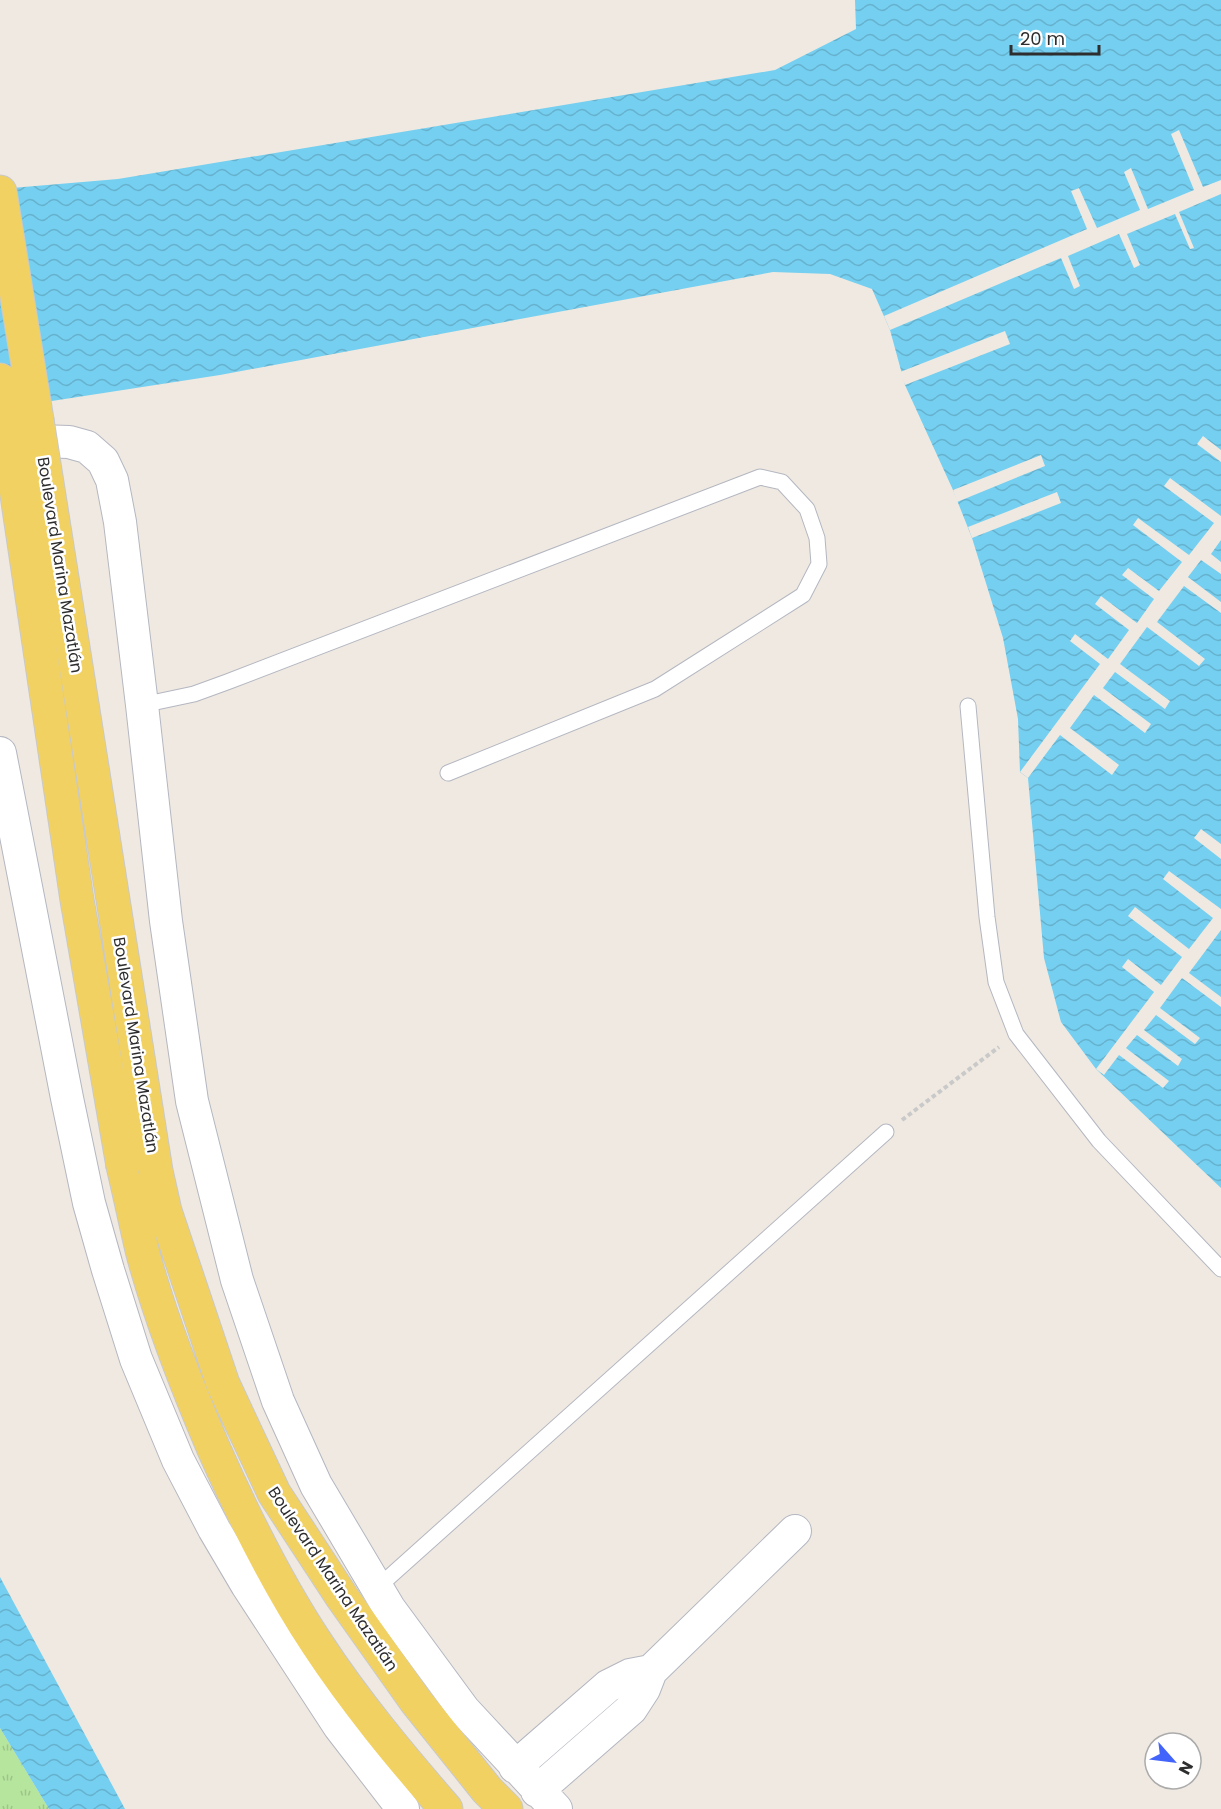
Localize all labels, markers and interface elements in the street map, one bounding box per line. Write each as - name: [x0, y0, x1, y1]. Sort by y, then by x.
- scale bar: [1011, 18, 1100, 56]
- text: 20 m: [1020, 26, 1065, 51]
- street label: Boulevard Marina Mazatlán: [32, 455, 88, 675]
- street label: Boulevard Marina Mazatlán: [108, 935, 164, 1155]
- street label: Boulevard Marina Mazatlán: [262, 1482, 404, 1676]
- north arrow: [1143, 1731, 1203, 1791]
- text: N: [1173, 1757, 1199, 1779]

